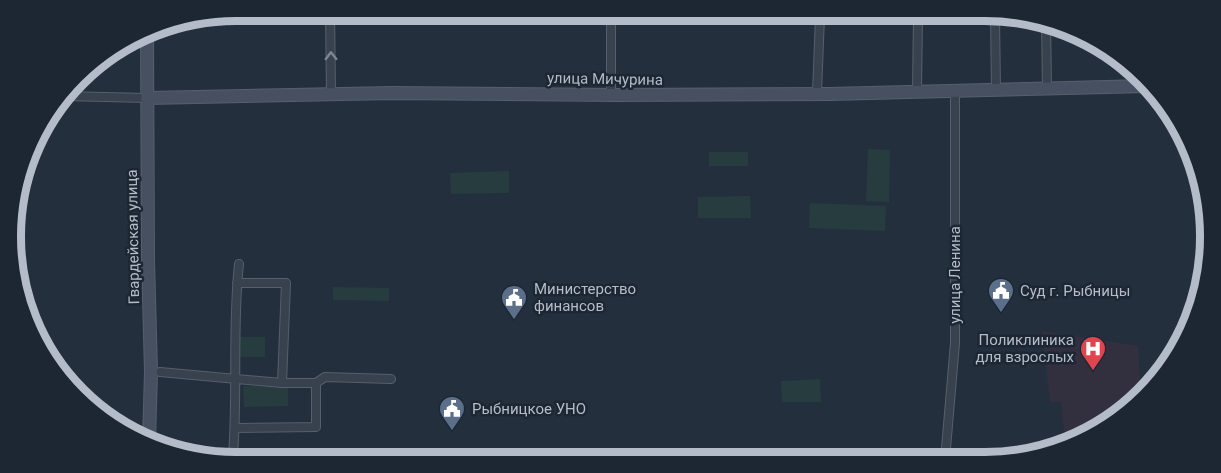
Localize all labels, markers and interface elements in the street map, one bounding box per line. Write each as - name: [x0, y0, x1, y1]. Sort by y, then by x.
- one-way arrow: [324, 52, 337, 61]
- street label: улица Мичурина: [547, 69, 663, 89]
- street label: Гвардейская улица: [123, 169, 143, 305]
- street label: улица Ленина: [946, 226, 964, 324]
- public building icon: Суд г. Рыбницы: [986, 276, 1016, 314]
- place label: Министерство финансов: [534, 280, 636, 315]
- place label: Суд г. Рыбницы: [1020, 282, 1130, 300]
- public building icon: Министерство финансов: [499, 283, 529, 321]
- place label: Поликлиника для взрослых: [976, 331, 1075, 366]
- hospital icon: Поликлиника для взрослых: [1078, 334, 1108, 372]
- public building icon: Рыбницкое УНО: [437, 394, 467, 432]
- place label: Рыбницкое УНО: [472, 400, 586, 418]

